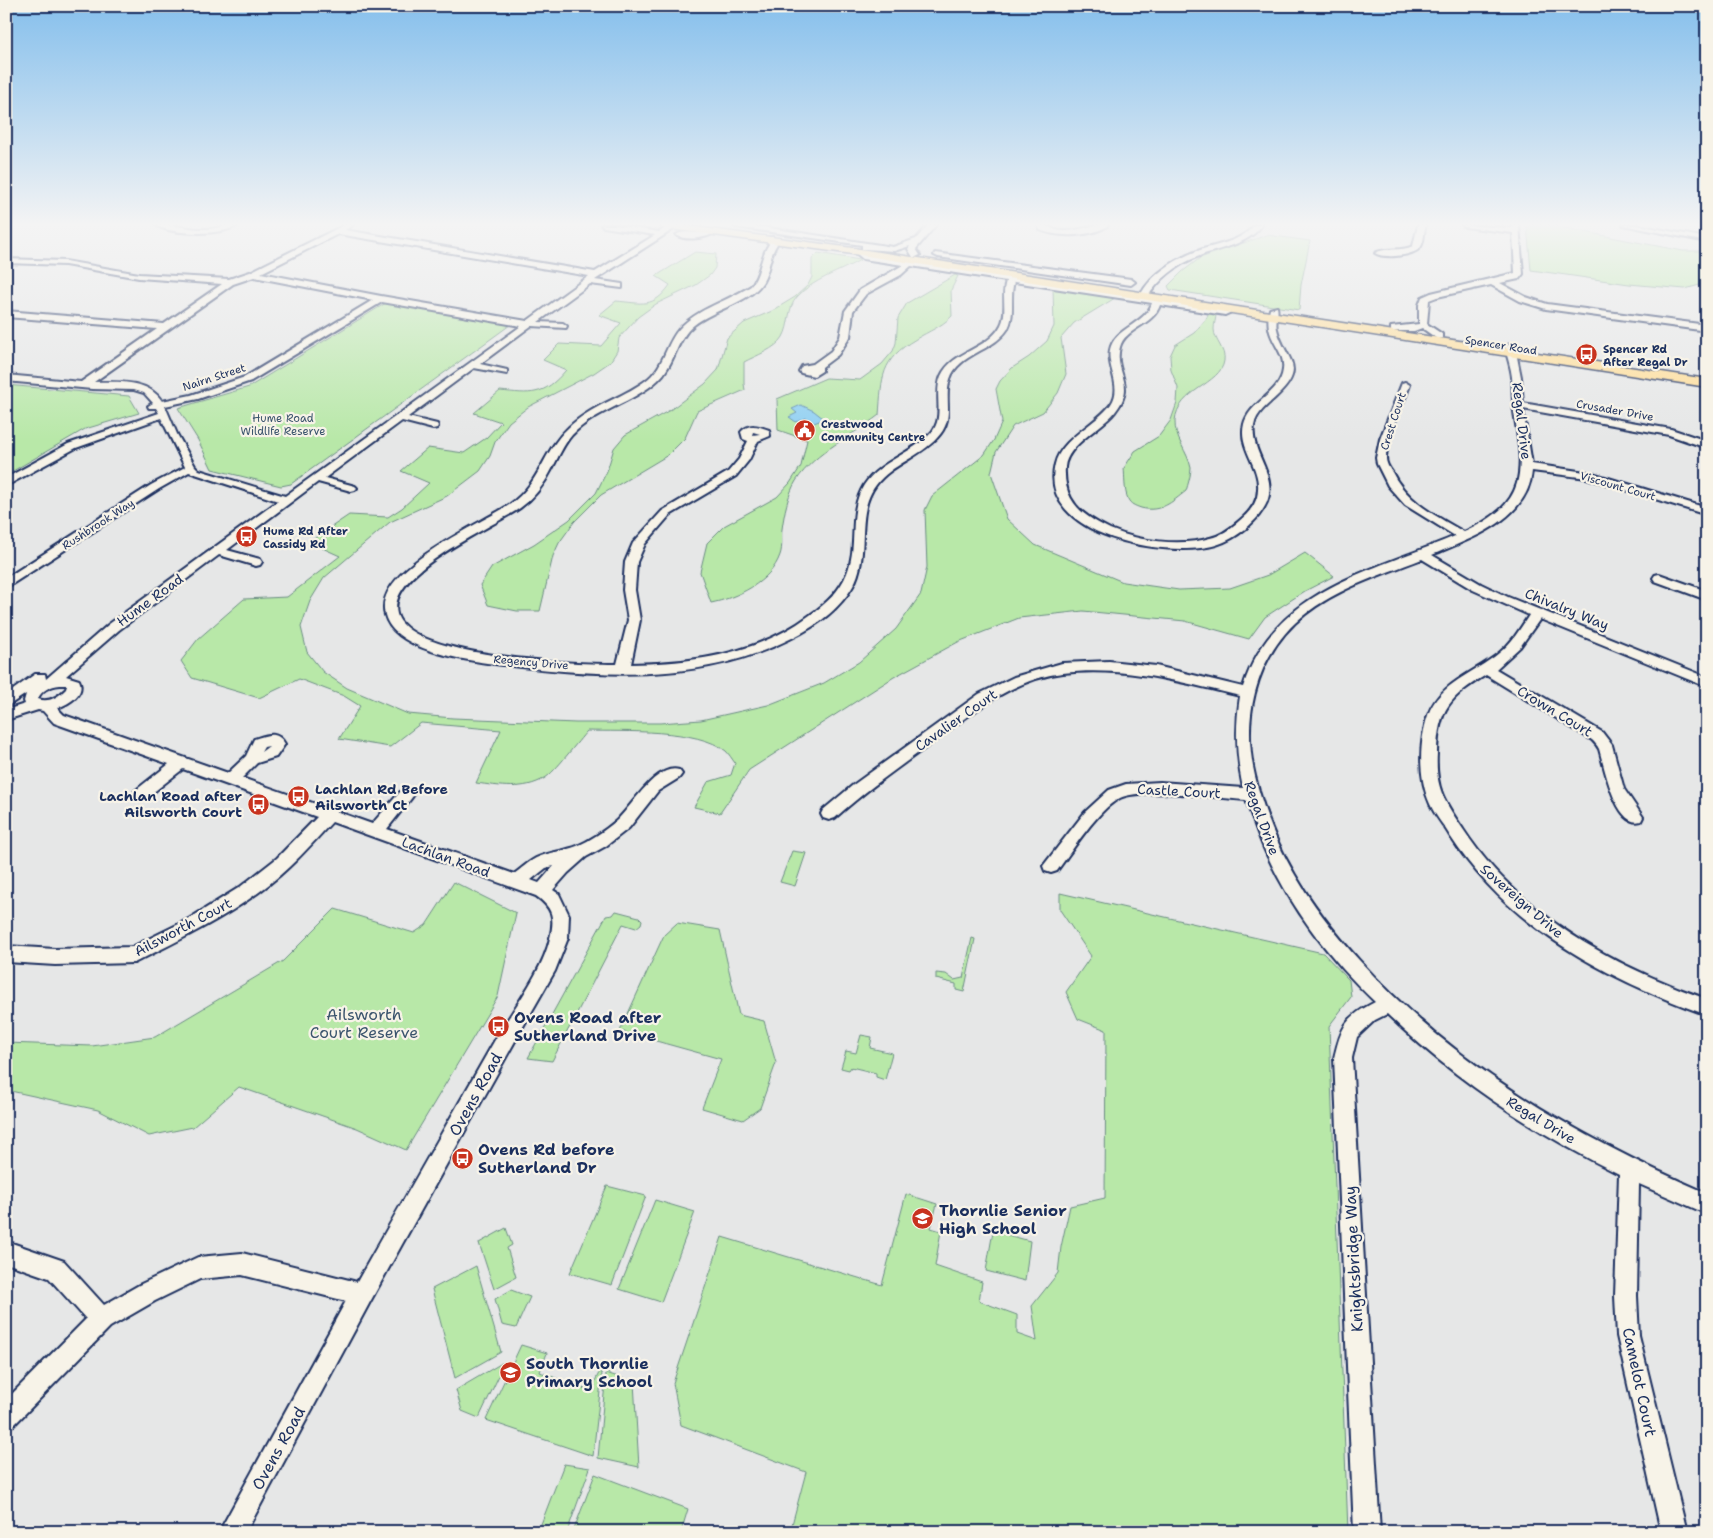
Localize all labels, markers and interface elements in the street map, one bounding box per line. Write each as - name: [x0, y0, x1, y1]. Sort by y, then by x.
- street label: Spencer Road: [1464, 332, 1538, 359]
- place label: Spencer Rd After Regal Dr: [1603, 342, 1688, 370]
- bus stop icon: Spencer Rd After Regal Dr: [1575, 343, 1599, 367]
- street label: Nairn Street: [181, 360, 248, 395]
- street label: Regal Drive: [1508, 381, 1536, 461]
- street label: Crest Court: [1377, 390, 1410, 452]
- street label: Crusader Drive: [1575, 396, 1655, 425]
- park label: Hume Road Wildlife Reserve: [240, 411, 326, 439]
- place label: Crestwood Community Centre: [821, 417, 926, 445]
- public building icon: Crestwood Community Centre: [793, 418, 817, 442]
- street label: Viscount Court: [1578, 468, 1658, 505]
- street label: Rushbrook Way: [59, 496, 137, 553]
- place label: Hume Rd After Cassidy Rd: [263, 524, 348, 552]
- bus stop icon: Hume Rd After Cassidy Rd: [235, 525, 259, 549]
- street label: Hume Road: [113, 570, 187, 630]
- street label: Chivalry Way: [1522, 584, 1612, 634]
- street label: Regency Drive: [493, 652, 569, 673]
- street label: Crown Court: [1514, 681, 1596, 741]
- street label: Cavalier Court: [911, 685, 1001, 755]
- street label: Regal Drive: [1240, 778, 1284, 858]
- place label: Lachlan Rd Before Ailsworth Ct: [315, 780, 448, 814]
- street label: Castle Court: [1137, 780, 1221, 802]
- bus stop icon: Lachlan Rd Before Ailsworth Ct: [287, 785, 311, 809]
- place label: Lachlan Road after Ailsworth Court: [99, 787, 242, 821]
- bus stop icon: Lachlan Road after Ailsworth Court: [246, 792, 270, 816]
- street label: Lachlan Road: [399, 833, 493, 881]
- street label: Sovereign Drive: [1477, 860, 1567, 942]
- street label: Ailsworth Court: [131, 894, 235, 960]
- park label: Ailsworth Court Reserve: [310, 1004, 418, 1043]
- place label: Ovens Road after Sutherland Drive: [514, 1007, 662, 1046]
- bus stop icon: Ovens Road after Sutherland Drive: [486, 1014, 510, 1038]
- street label: Ovens Road: [444, 1049, 507, 1140]
- street label: Regal Drive: [1503, 1092, 1579, 1148]
- place label: Ovens Rd before Sutherland Dr: [478, 1139, 615, 1178]
- bus stop icon: Ovens Rd before Sutherland Dr: [450, 1146, 474, 1170]
- street label: Knightsbridge Way: [1339, 1185, 1368, 1333]
- place label: Thornlie Senior High School: [939, 1200, 1067, 1239]
- school or university icon: Thornlie Senior High School: [911, 1207, 935, 1231]
- street label: Camelot Court: [1618, 1326, 1661, 1439]
- place label: South Thornlie Primary School: [526, 1353, 653, 1392]
- school or university icon: South Thornlie Primary School: [498, 1360, 522, 1384]
- street label: Ovens Road: [247, 1403, 310, 1494]

